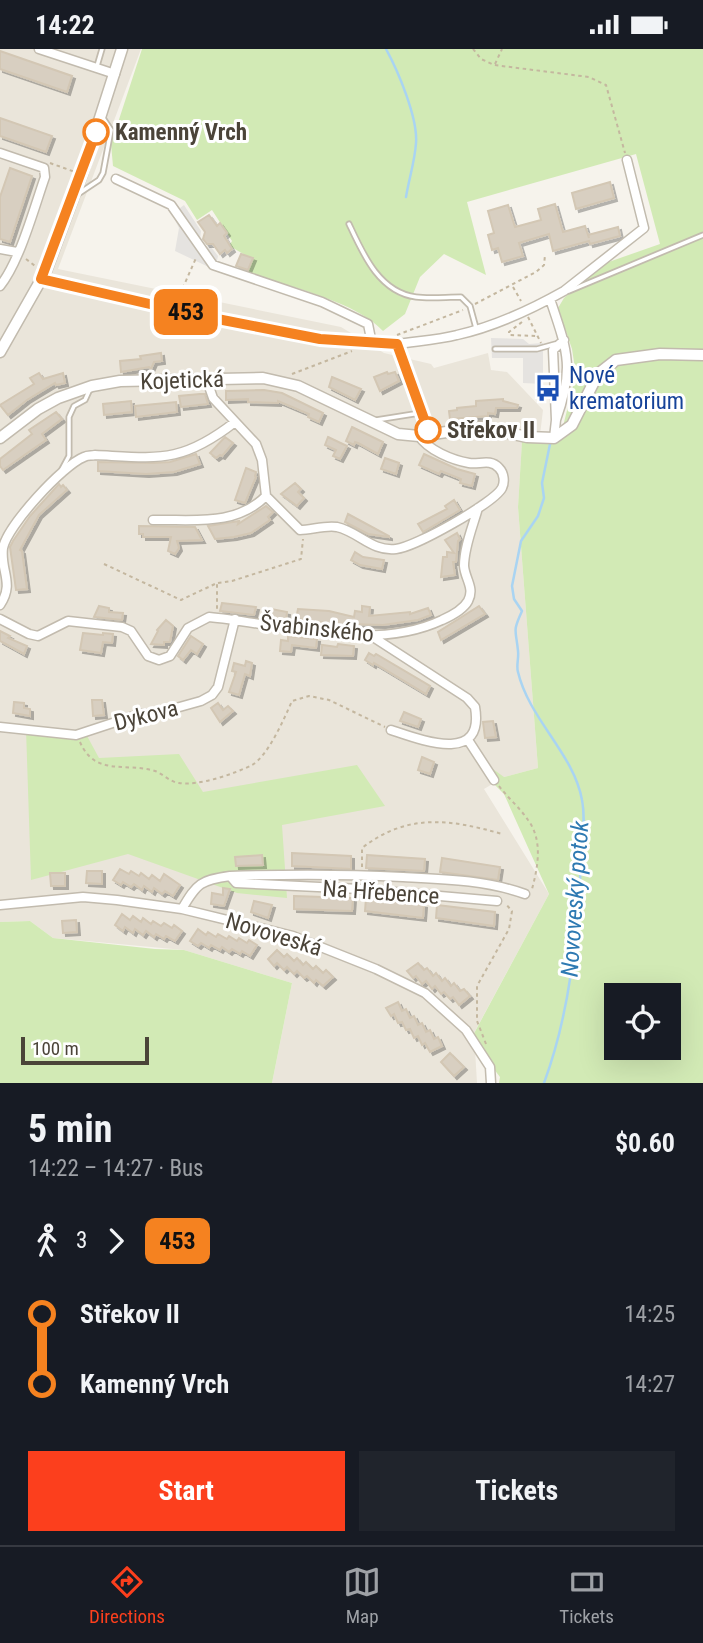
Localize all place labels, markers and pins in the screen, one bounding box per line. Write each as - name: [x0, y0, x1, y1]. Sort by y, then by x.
- marker: Kamenný Vrch: [83, 119, 109, 145]
- place label: Kamenný Vrch: [115, 119, 247, 146]
- place label: Nové krematorium: [569, 362, 684, 415]
- bus stop icon: Nové krematorium: [533, 373, 563, 403]
- marker: Střekov II: [415, 417, 441, 443]
- place label: Střekov II: [447, 417, 535, 444]

